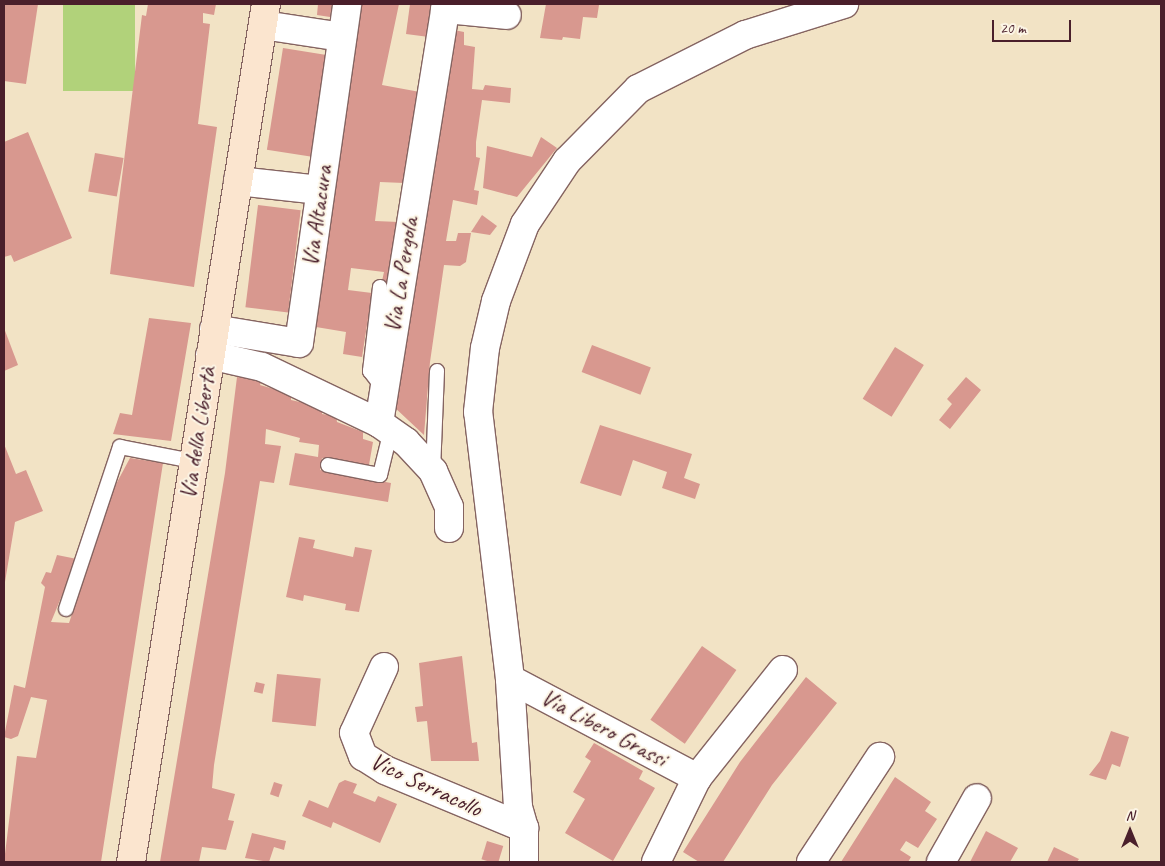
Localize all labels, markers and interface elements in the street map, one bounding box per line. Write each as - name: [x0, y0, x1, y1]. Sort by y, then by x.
- scale bar: [995, 10, 1074, 42]
- text: 20 m: [1000, 19, 1026, 38]
- street label: Via Altacura: [296, 163, 338, 269]
- street label: Via La Pergola: [378, 215, 424, 335]
- street label: Via della Libertà: [173, 365, 223, 501]
- street label: Via Libero Grassi: [536, 683, 672, 773]
- street label: Vico Serracollo: [366, 747, 486, 823]
- north arrow: [1105, 806, 1155, 856]
- text: N: [1126, 807, 1134, 824]

